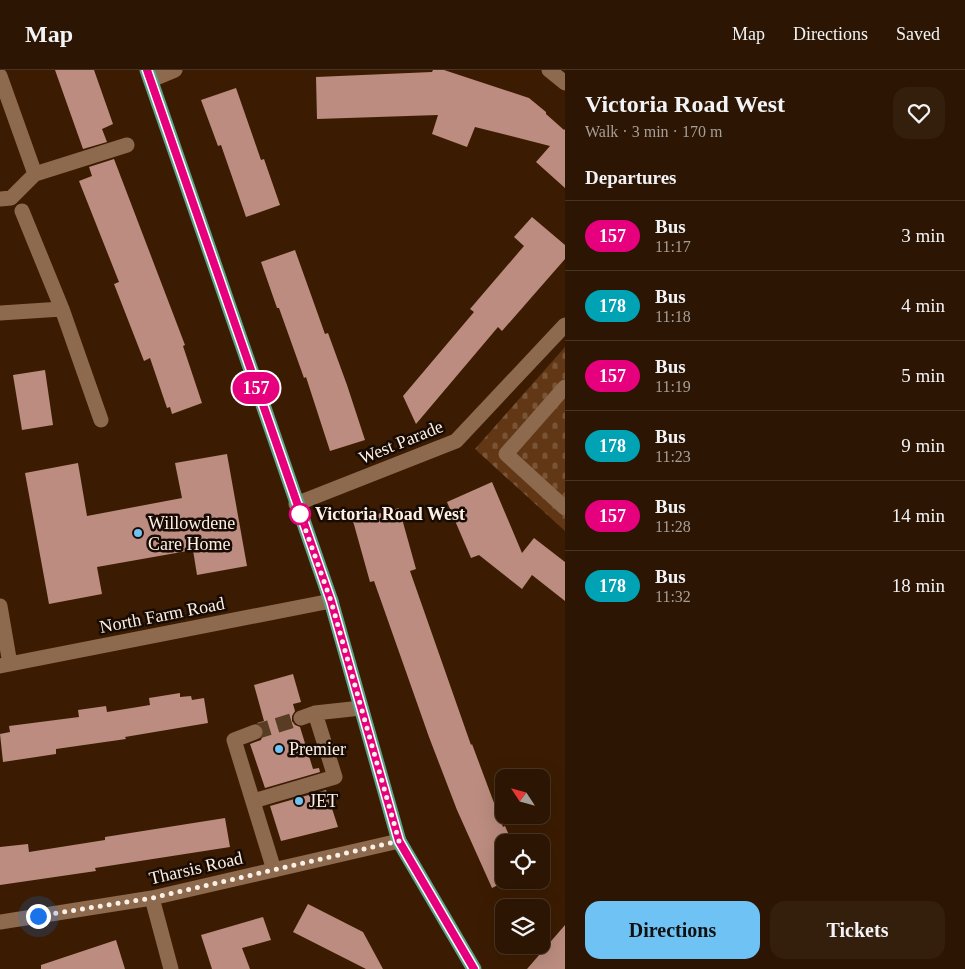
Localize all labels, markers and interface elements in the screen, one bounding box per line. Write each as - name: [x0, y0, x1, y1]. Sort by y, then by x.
- text: Map: [25, 21, 73, 47]
- text: Map: [732, 24, 765, 44]
- text: Directions: [793, 24, 868, 44]
- text: Saved: [896, 24, 940, 44]
- button: heart: [893, 87, 945, 139]
- text: Victoria Road West: [585, 91, 785, 117]
- text: Walk · 3 min · 170 m: [585, 123, 722, 140]
- text: Departures: [585, 167, 676, 188]
- text: Bus: [655, 216, 686, 237]
- text: 3 min: [901, 225, 945, 246]
- text: 157: [599, 226, 626, 246]
- text: 11:17: [655, 238, 691, 255]
- text: Bus: [655, 286, 686, 307]
- text: 4 min: [901, 295, 945, 316]
- text: 178: [599, 296, 626, 316]
- text: 11:18: [655, 308, 691, 325]
- text: Bus: [655, 356, 686, 377]
- text: 5 min: [901, 365, 945, 386]
- text: 157: [599, 366, 626, 386]
- line badge: 157: [227, 372, 285, 404]
- text: 157: [243, 378, 270, 398]
- text: 11:19: [655, 378, 691, 395]
- street label: West Parade: [356, 416, 446, 468]
- text: Bus: [655, 426, 686, 447]
- text: 9 min: [901, 435, 945, 456]
- text: 178: [599, 436, 626, 456]
- text: 11:23: [655, 448, 691, 465]
- text: Bus: [655, 496, 686, 517]
- marker: Victoria Road West: [289, 503, 311, 525]
- place label: Victoria Road West: [315, 504, 465, 524]
- text: 14 min: [892, 505, 945, 526]
- text: 157: [599, 506, 626, 526]
- place label: Willowdene Care Home: [148, 513, 235, 554]
- text: 11:28: [655, 518, 691, 535]
- marker: Willowdene Care Home: [132, 527, 144, 539]
- text: Bus: [655, 566, 686, 587]
- text: 18 min: [892, 575, 945, 596]
- text: 178: [599, 576, 626, 596]
- text: 11:32: [655, 588, 691, 605]
- street label: North Farm Road: [98, 593, 226, 637]
- place label: Premier: [289, 739, 346, 759]
- marker: Premier: [273, 743, 285, 755]
- north arrow: [495, 769, 550, 824]
- map controls: [495, 769, 550, 954]
- place label: JET: [309, 791, 338, 811]
- marker: JET: [293, 795, 305, 807]
- button: locate: [495, 834, 550, 889]
- street label: Tharsis Road: [147, 848, 245, 888]
- button: layers: [495, 899, 550, 954]
- button: Directions: [585, 901, 760, 959]
- button: Tickets: [770, 901, 945, 959]
- your location: [26, 904, 51, 929]

